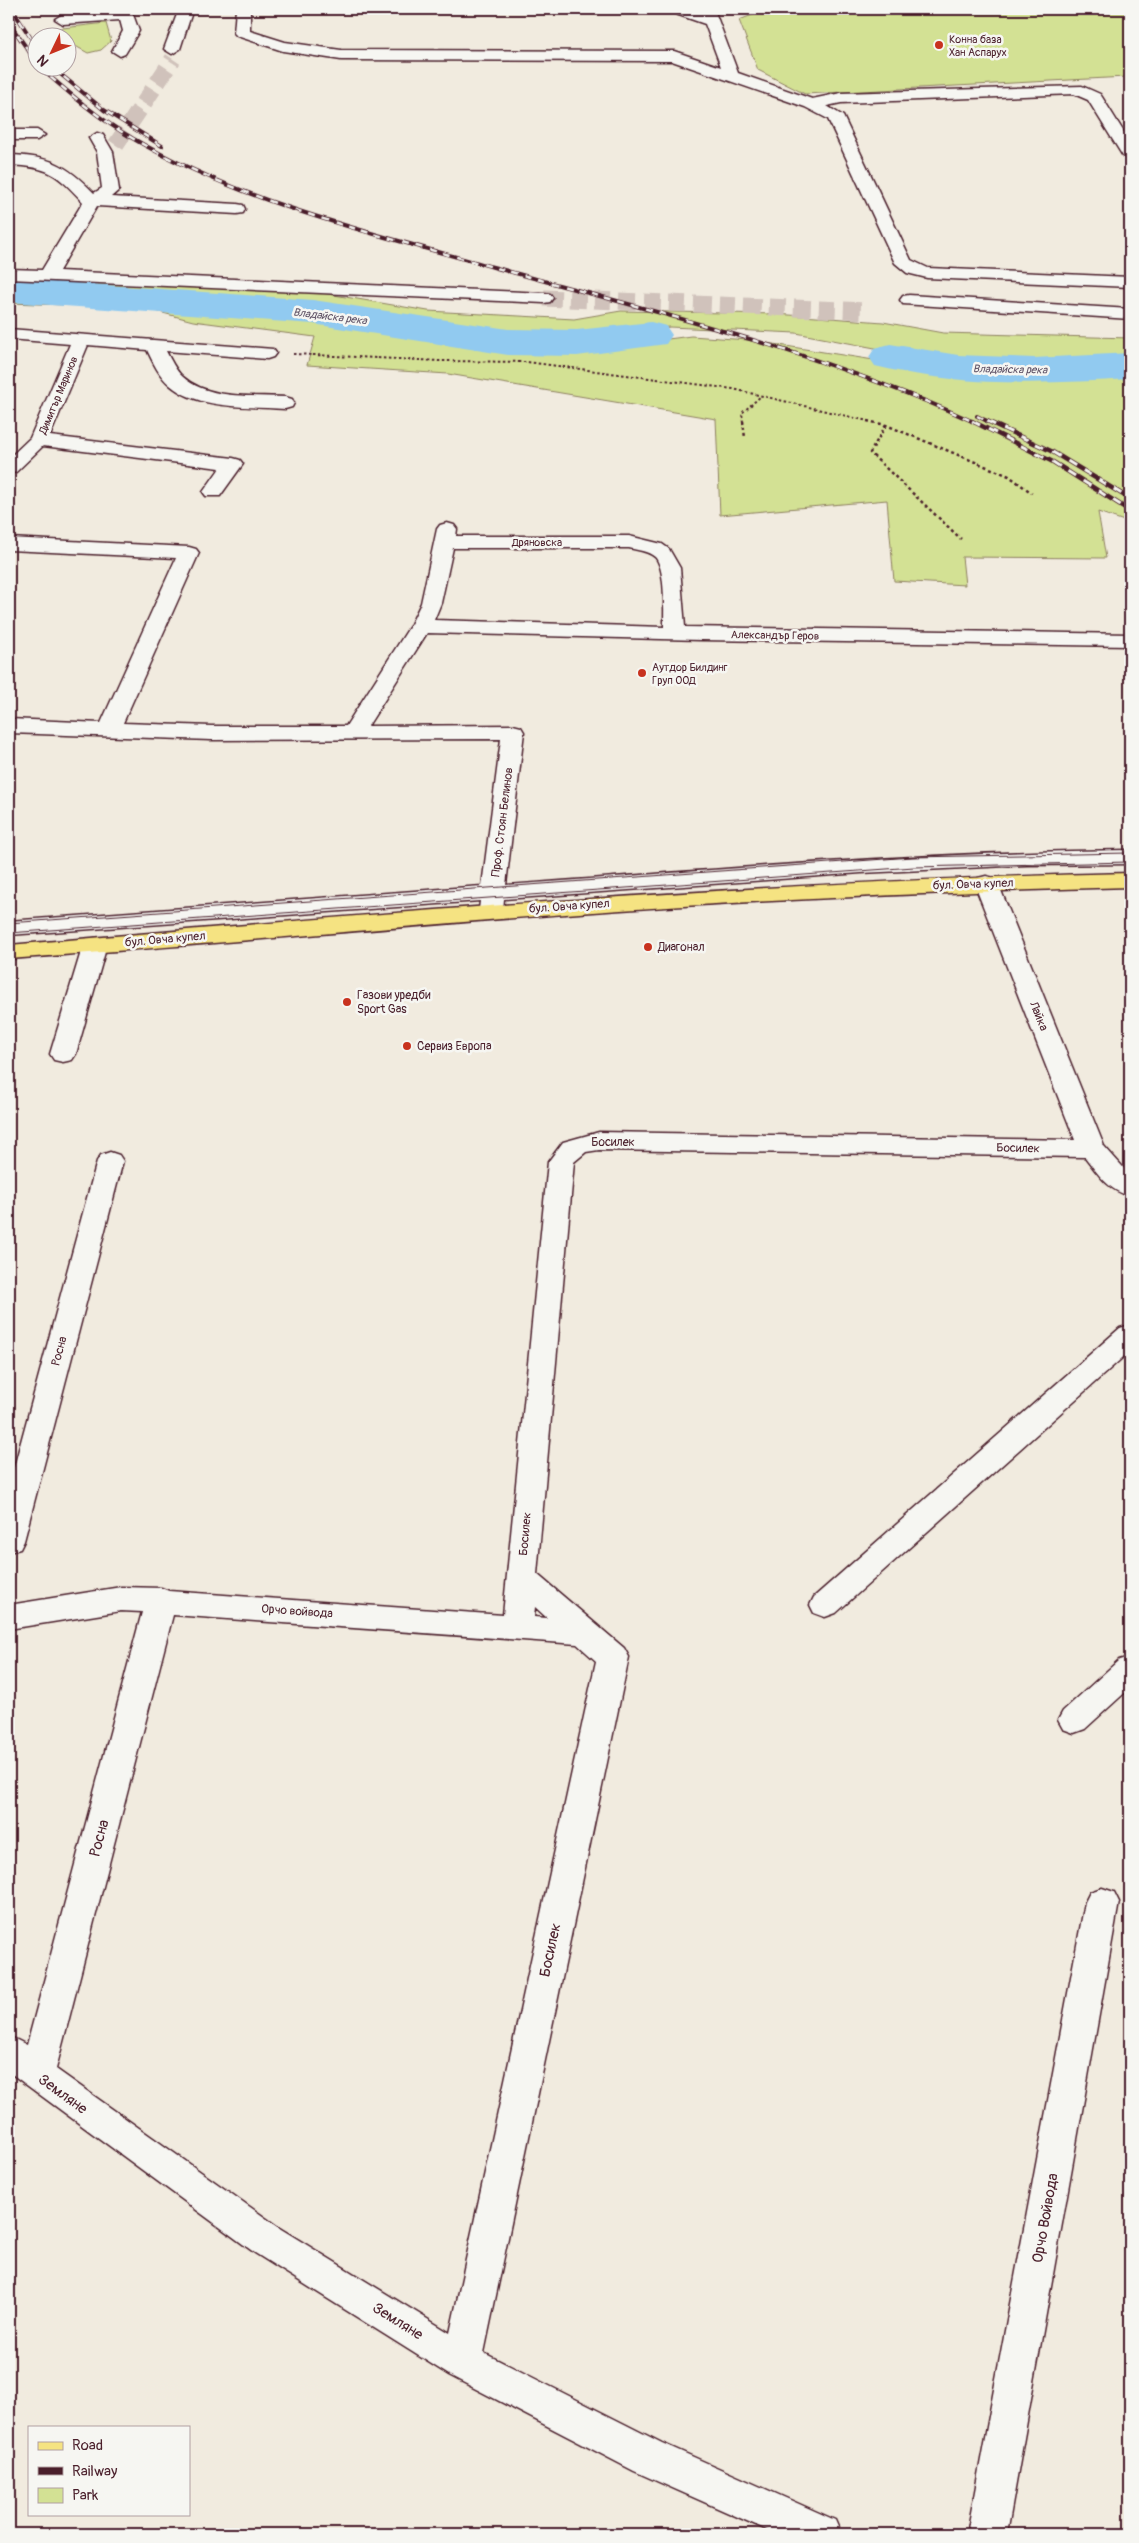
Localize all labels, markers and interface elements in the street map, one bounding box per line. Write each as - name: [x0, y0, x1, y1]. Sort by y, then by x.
- north arrow: [28, 28, 78, 78]
- place label: Конна база Хан Аспарух: [949, 33, 1007, 59]
- marker: Конна база Хан Аспарух: [933, 39, 945, 51]
- text: N: [33, 51, 52, 70]
- water label: Владайска река: [292, 306, 368, 328]
- street label: Димитър Маринов: [36, 354, 81, 437]
- water label: Владайска река: [973, 362, 1048, 377]
- street label: Дряновска: [511, 536, 562, 549]
- street label: Александър Геров: [731, 628, 819, 643]
- place label: Аутдор Билдинг Груп ООД: [652, 661, 728, 687]
- marker: Аутдор Билдинг Груп ООД: [636, 667, 648, 679]
- street label: Проф. Стоян Белинов: [488, 766, 517, 878]
- street label: бул. Овча купел: [932, 876, 1014, 893]
- street label: бул. Овча купел: [528, 896, 610, 917]
- street label: бул. Овча купел: [124, 928, 206, 950]
- place label: Диагонал: [657, 940, 705, 955]
- marker: Диагонал: [642, 941, 654, 953]
- place label: Газови уредби Sport Gas: [357, 988, 431, 1017]
- marker: Газови уредби Sport Gas: [341, 996, 353, 1008]
- street label: Лайка: [1026, 998, 1051, 1033]
- place label: Сервиз Европа: [417, 1039, 492, 1054]
- marker: Сервиз Европа: [401, 1040, 413, 1052]
- street label: Босилек: [591, 1135, 635, 1150]
- street label: Босилек: [996, 1141, 1040, 1156]
- street label: Росна: [48, 1334, 71, 1368]
- street label: Босилек: [516, 1512, 535, 1556]
- street label: Орчо войвода: [261, 1602, 334, 1622]
- street label: Росна: [85, 1817, 114, 1859]
- street label: Босилек: [536, 1921, 565, 1979]
- street label: Земляне: [34, 2070, 91, 2119]
- street label: Орчо Войвода: [1028, 2172, 1063, 2264]
- street label: Земляне: [369, 2299, 427, 2345]
- legend: [28, 2426, 190, 2516]
- text: Road: [72, 2436, 103, 2455]
- text: Railway: [72, 2462, 118, 2481]
- text: Park: [72, 2486, 99, 2505]

